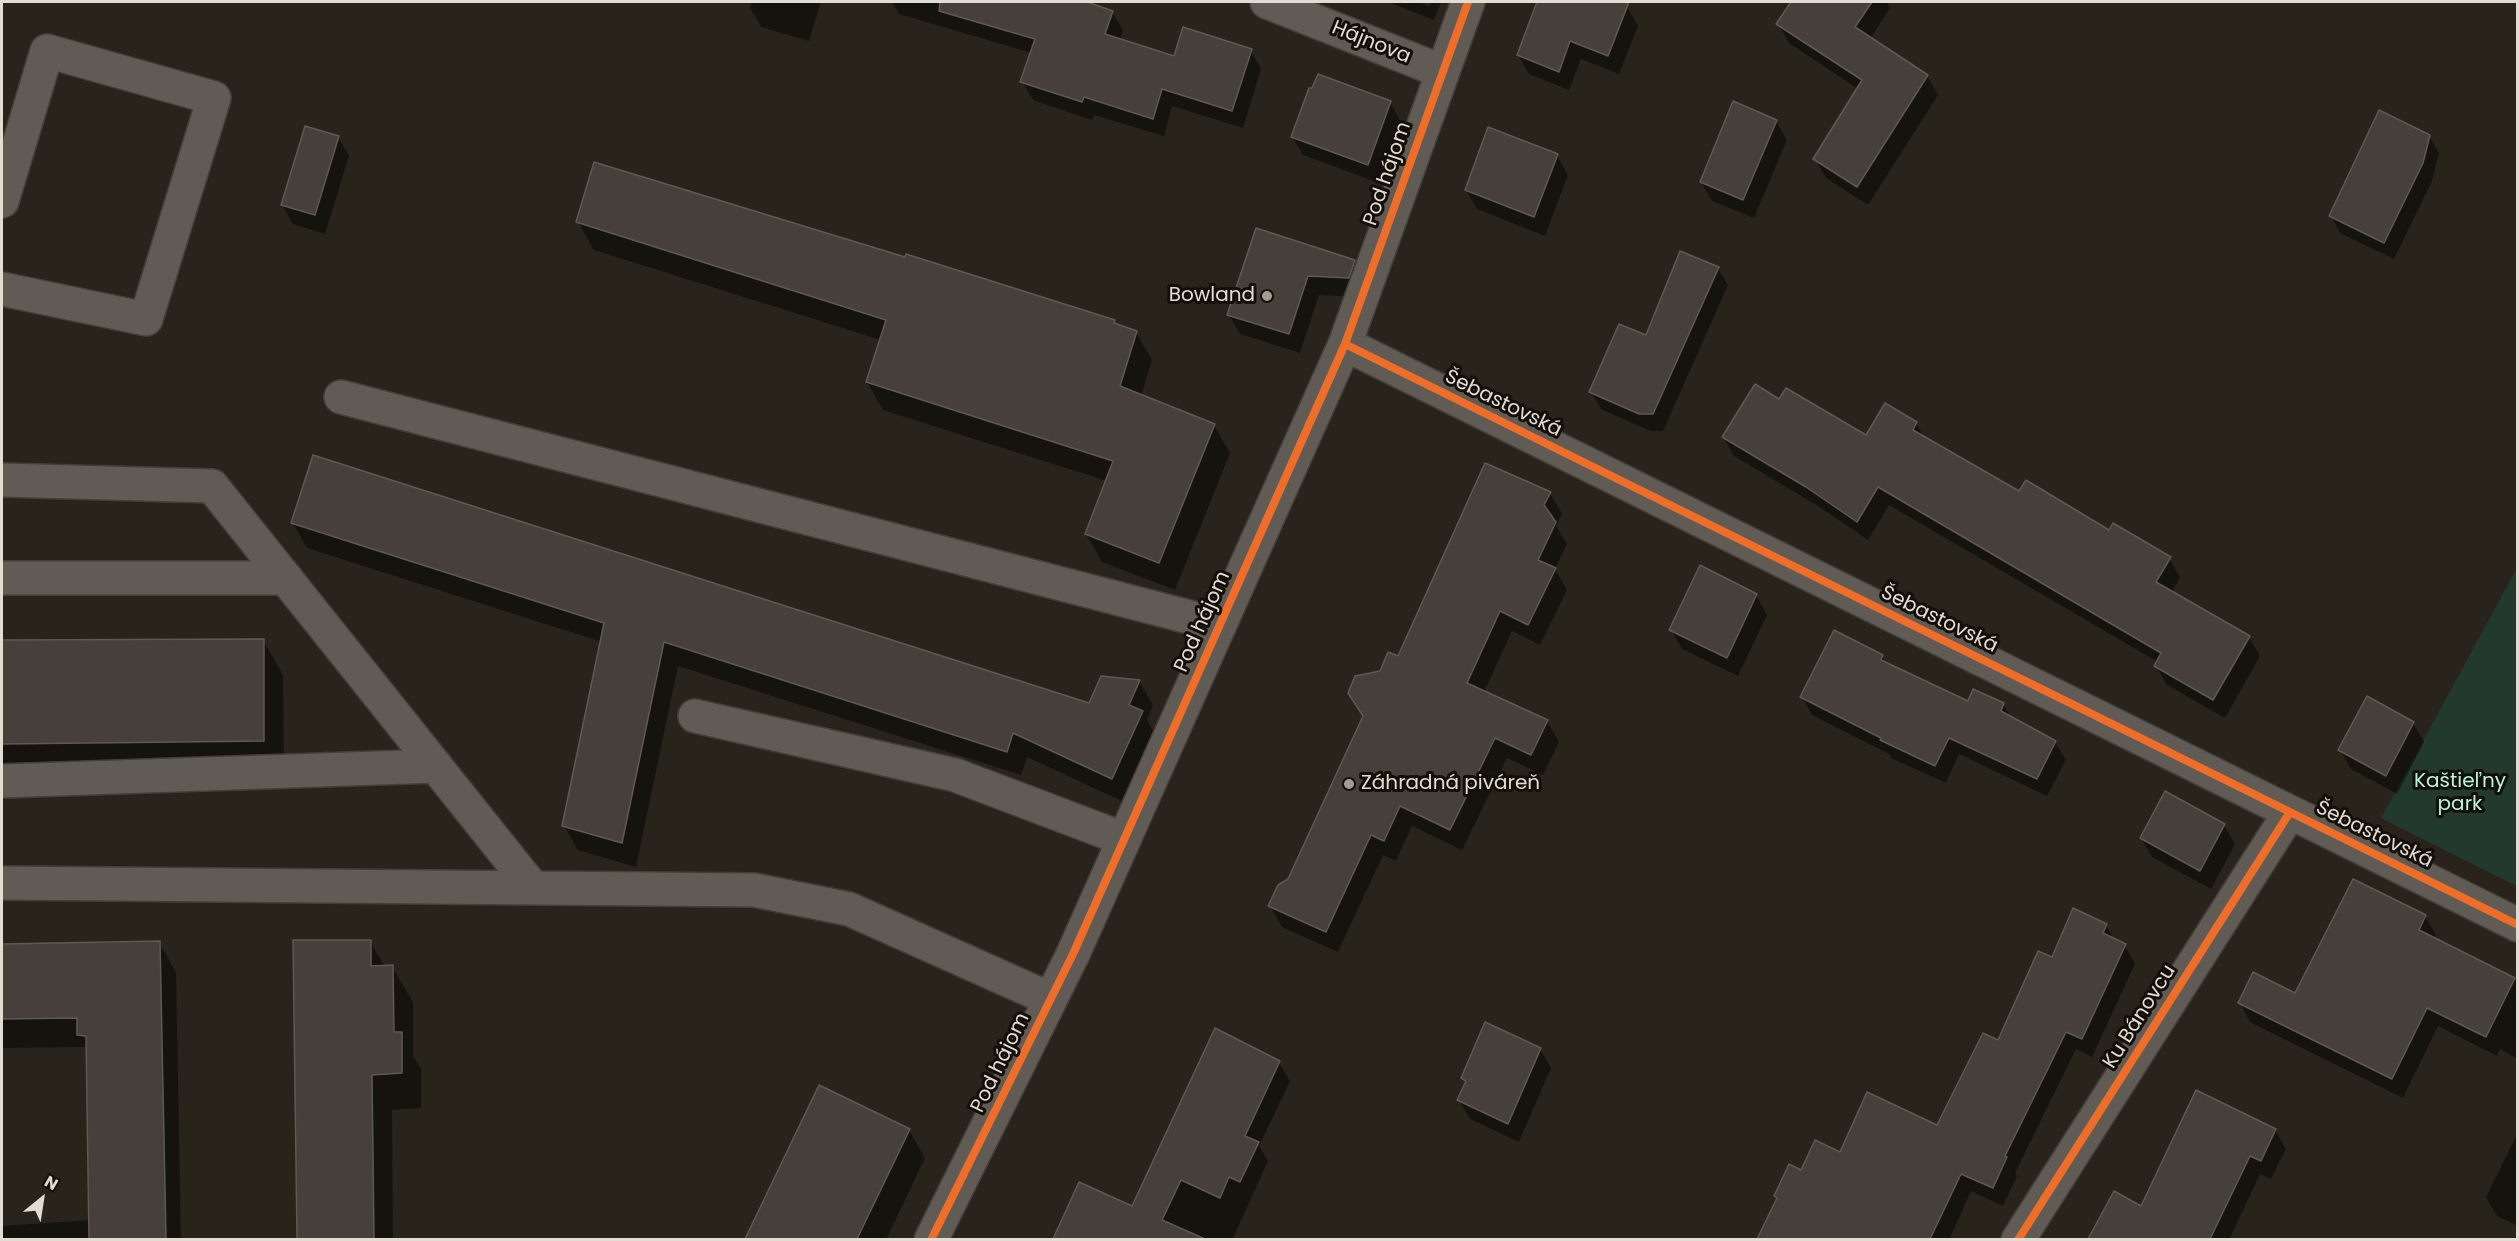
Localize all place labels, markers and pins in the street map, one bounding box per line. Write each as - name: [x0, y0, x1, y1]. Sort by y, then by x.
- place label: Bowland: [1169, 284, 1255, 308]
- marker: Bowland: [1260, 289, 1274, 303]
- place label: Záhradná piváreň: [1361, 772, 1540, 796]
- marker: Záhradná piváreň: [1342, 777, 1356, 791]

